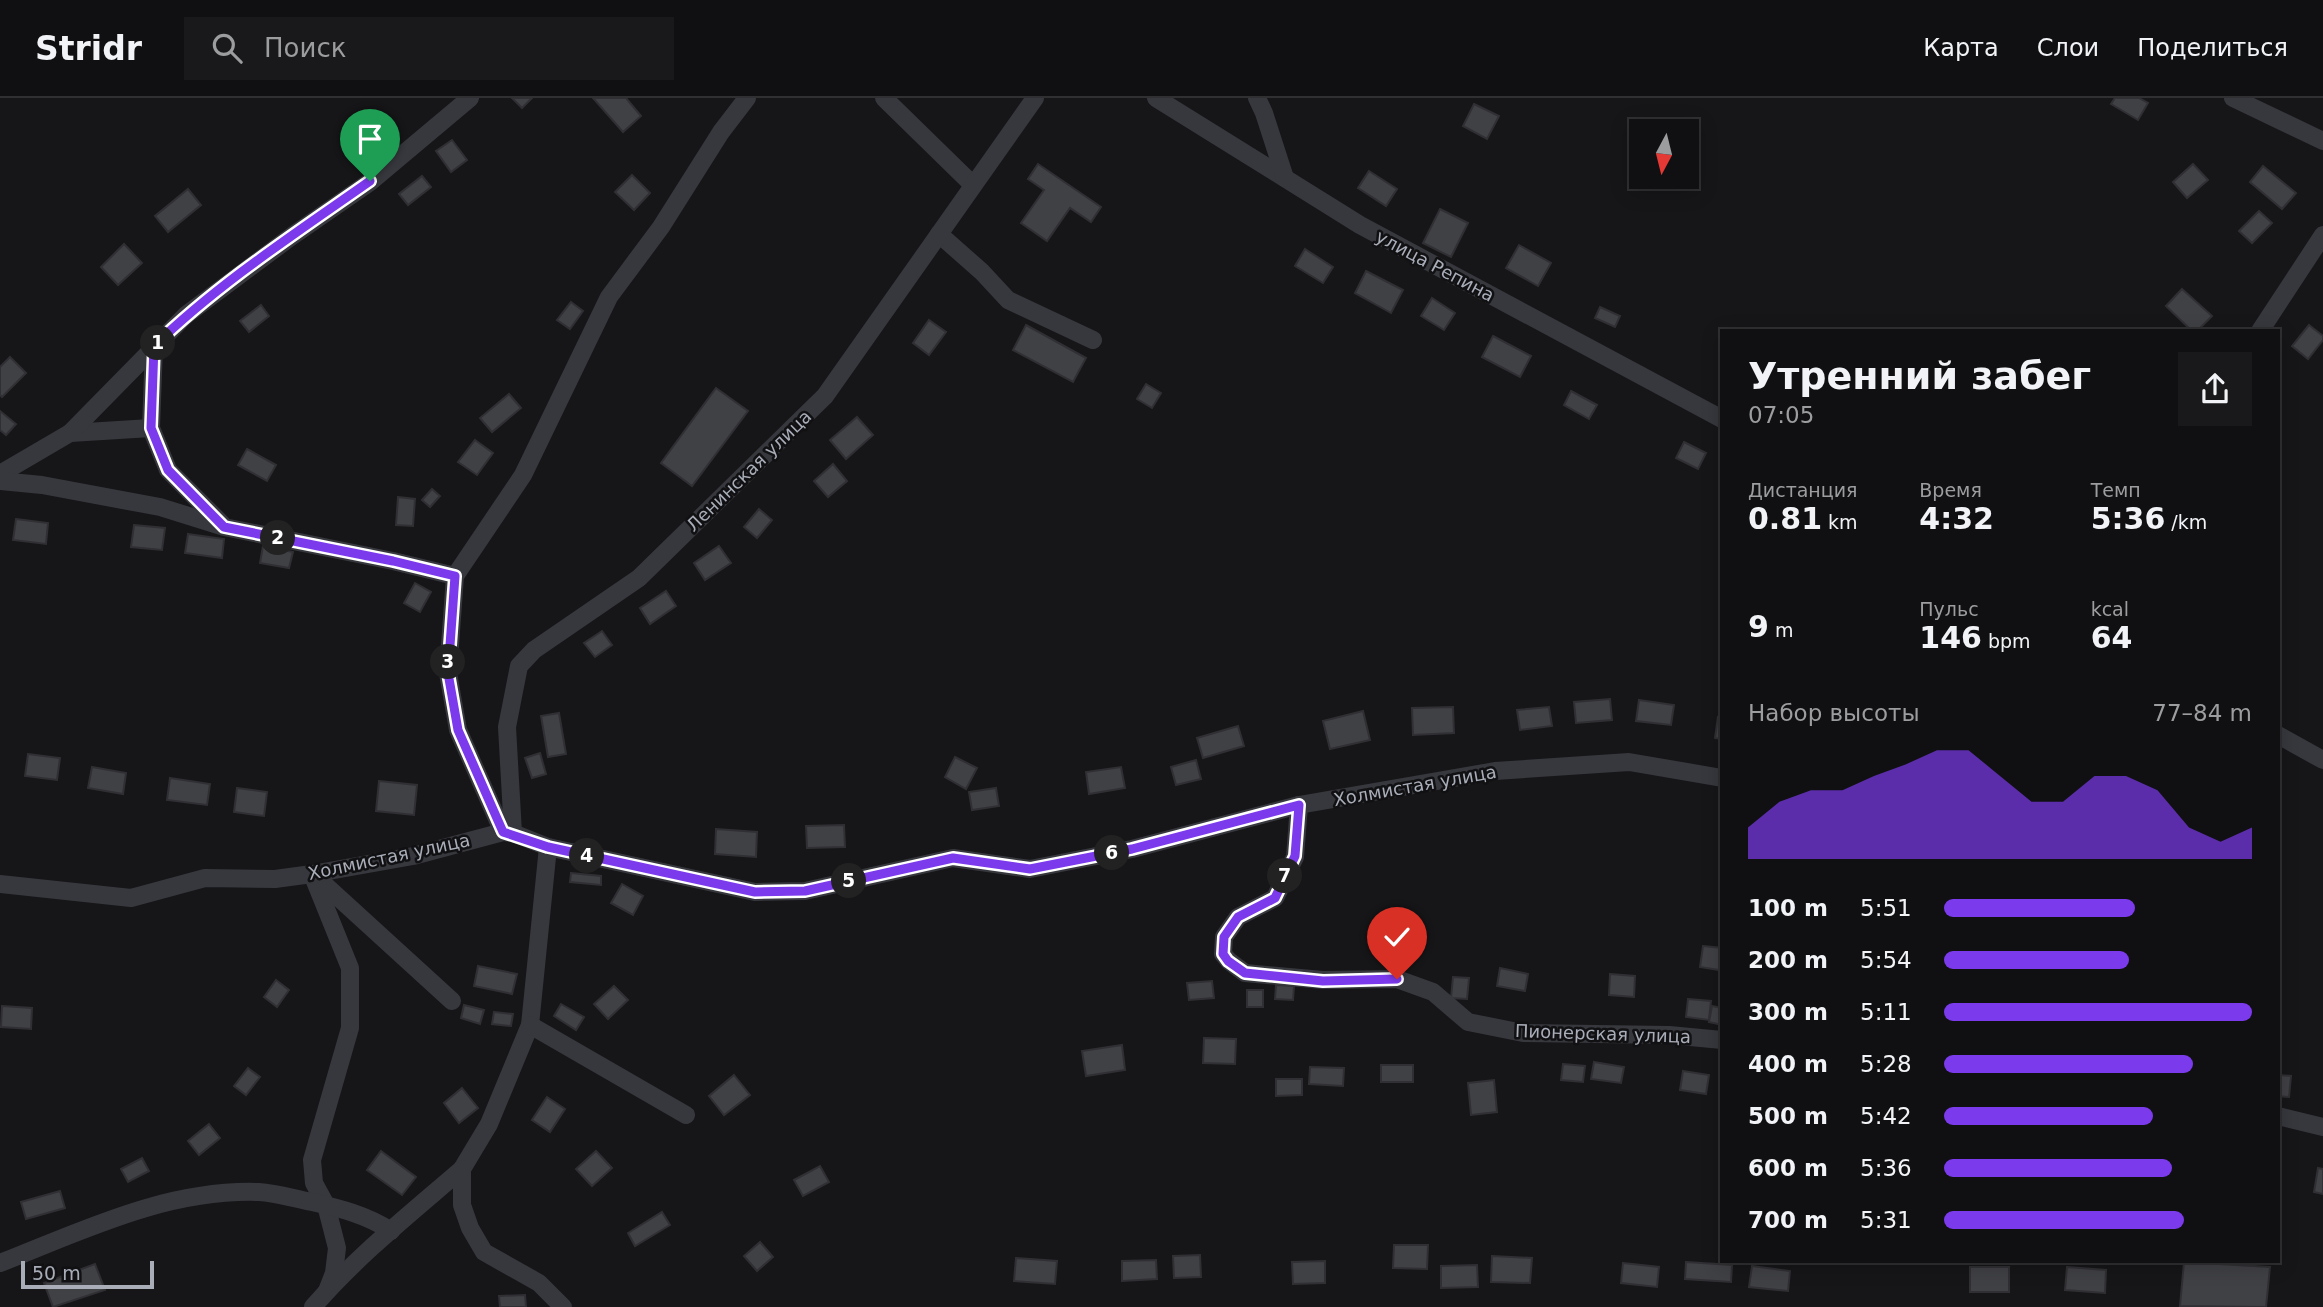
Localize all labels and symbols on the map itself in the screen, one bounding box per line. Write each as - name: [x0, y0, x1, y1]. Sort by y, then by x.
- pin: [340, 109, 400, 181]
- north arrow: [1629, 119, 1699, 189]
- street label: улица Репина: [1372, 226, 1498, 306]
- pin: 1: [140, 326, 176, 360]
- street label: Ленинская улица: [682, 406, 815, 536]
- pin: 2: [260, 520, 296, 556]
- pin: 3: [430, 644, 466, 680]
- street label: Холмистая улица: [1332, 761, 1498, 810]
- street label: Холмистая улица: [306, 829, 472, 884]
- pin: 6: [1094, 836, 1130, 870]
- pin: 4: [570, 838, 604, 874]
- pin: 7: [1268, 858, 1302, 894]
- pin: 5: [832, 864, 866, 898]
- pin: [1367, 907, 1427, 979]
- street label: Пионерская улица: [1515, 1020, 1691, 1047]
- scale bar: [21, 1258, 154, 1290]

